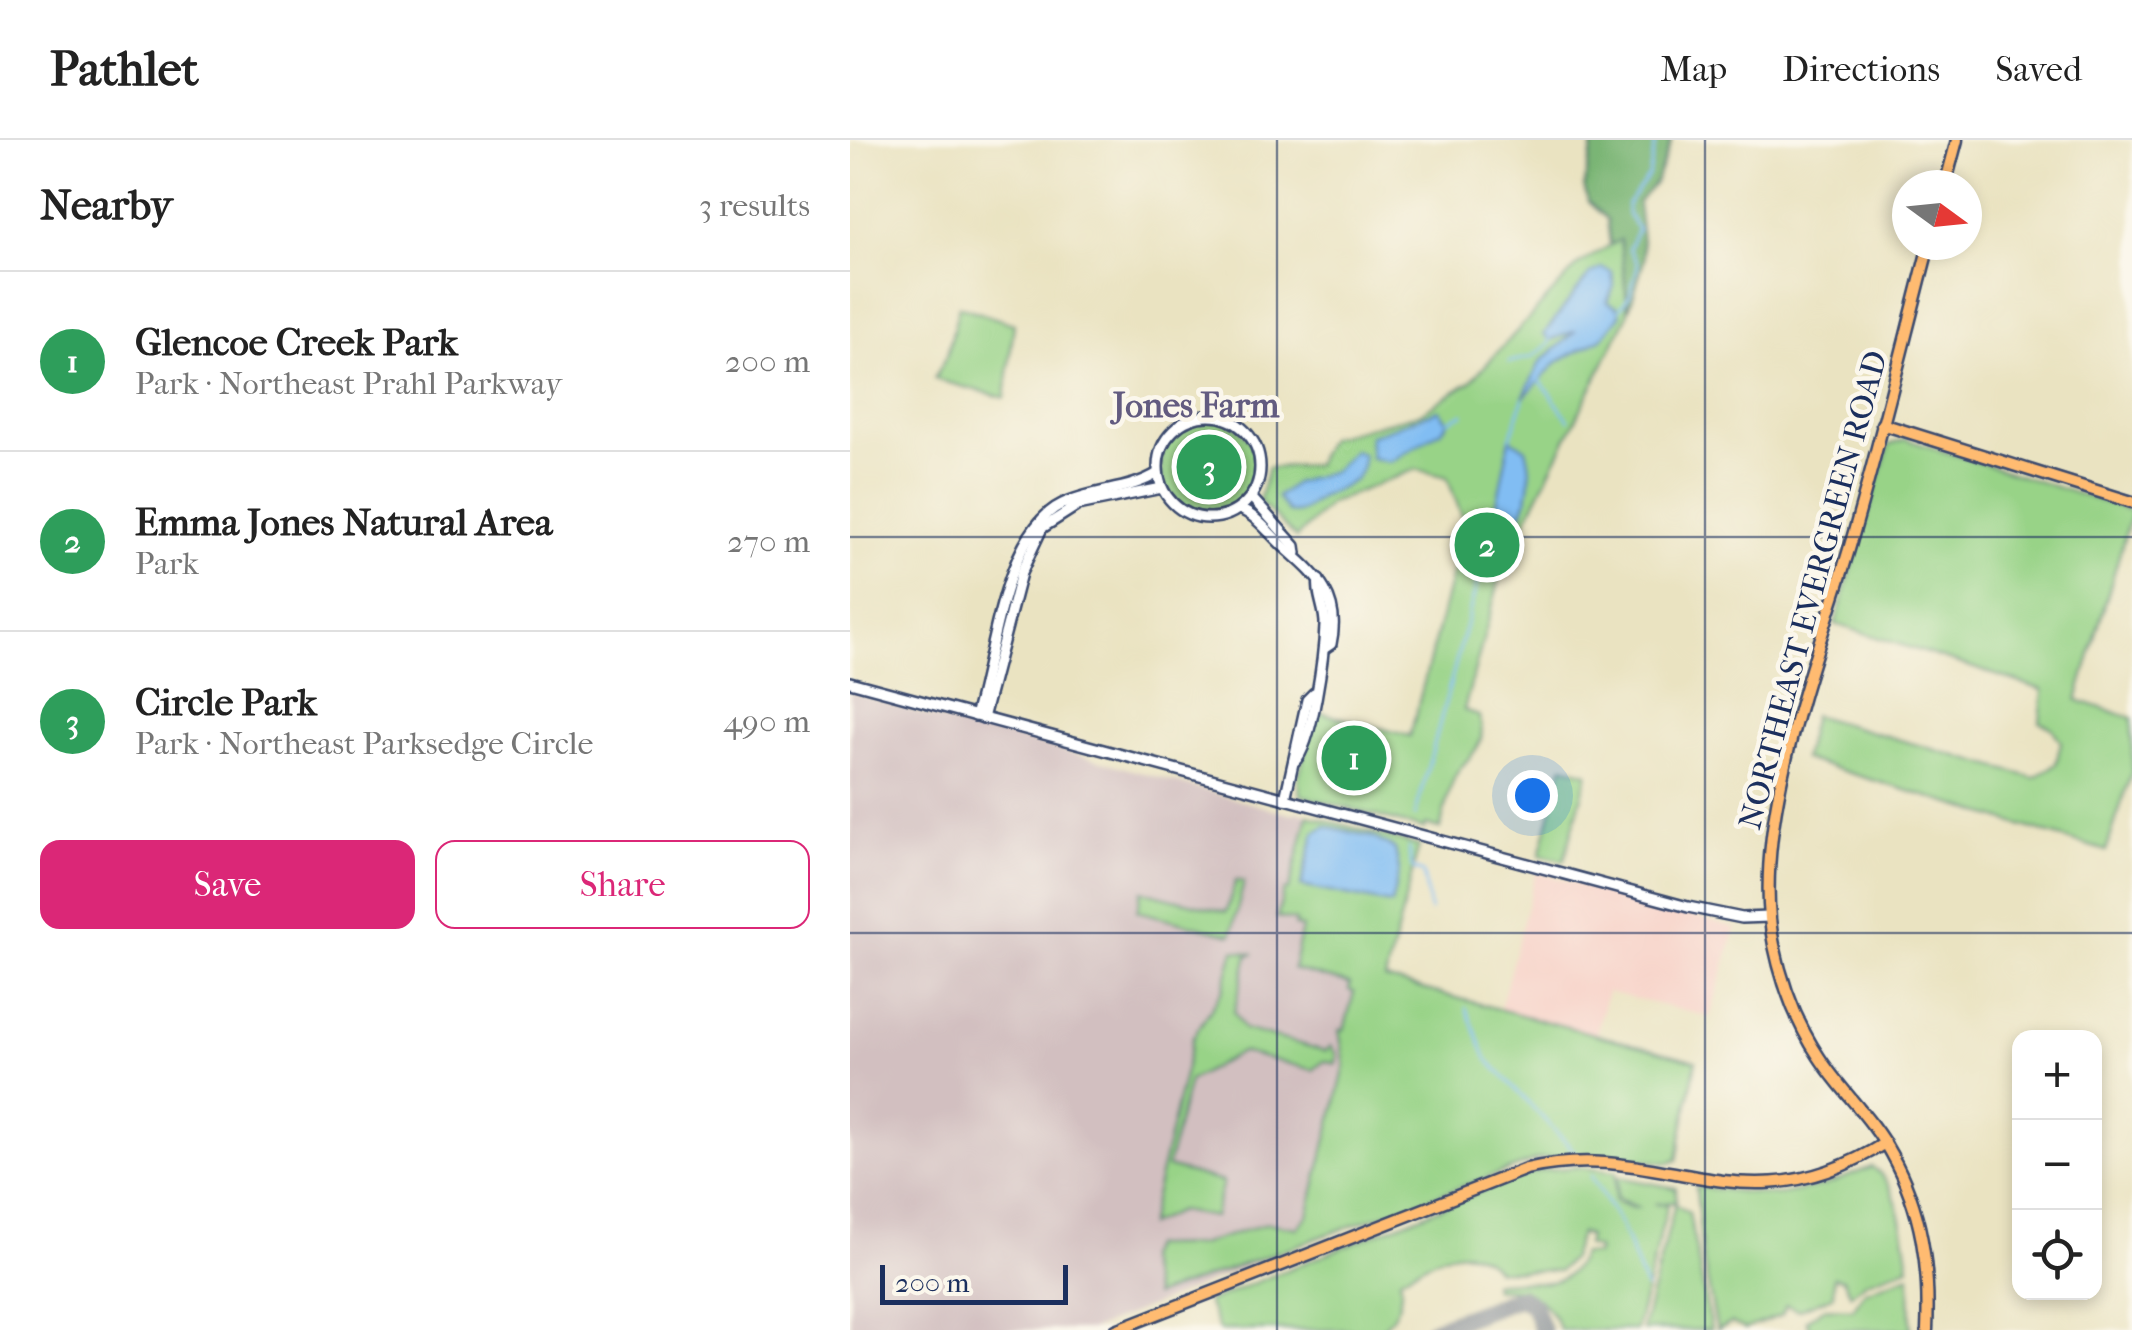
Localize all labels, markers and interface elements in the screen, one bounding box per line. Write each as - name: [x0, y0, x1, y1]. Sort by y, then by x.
- text: Pathlet: [50, 41, 199, 97]
- text: Map: [1660, 49, 1727, 90]
- text: Directions: [1782, 49, 1940, 90]
- text: Saved: [1995, 49, 2082, 90]
- north arrow: [1892, 170, 1982, 260]
- text: Nearby: [40, 181, 172, 230]
- text: 3 results: [699, 187, 810, 224]
- text: Glencoe Creek Park: [135, 320, 458, 365]
- text: 1: [67, 343, 78, 380]
- text: 200 m: [725, 343, 810, 380]
- street label: NORTHEAST EVERGREEN ROAD: [1731, 347, 1895, 833]
- text: Park · Northeast Prahl Parkway: [135, 365, 562, 402]
- district label: Jones Farm: [1110, 385, 1280, 426]
- pin: 3: [1176, 430, 1242, 504]
- text: Emma Jones Natural Area: [135, 500, 552, 545]
- pin: 2: [1454, 508, 1520, 582]
- text: 2: [64, 523, 81, 560]
- text: 270 m: [727, 523, 810, 560]
- text: Park: [135, 545, 199, 582]
- text: Circle Park: [135, 680, 317, 725]
- text: 3: [66, 703, 79, 740]
- text: 490 m: [723, 703, 810, 740]
- pin: 1: [1322, 720, 1386, 796]
- text: Park · Northeast Parksedge Circle: [135, 725, 593, 762]
- your location: [1507, 770, 1558, 821]
- button: Save: [40, 840, 415, 929]
- button: Share: [435, 840, 810, 929]
- map controls: [2012, 1030, 2102, 1300]
- button: +: [2012, 1030, 2102, 1120]
- button: −: [2012, 1120, 2102, 1210]
- button: locate: [2012, 1210, 2102, 1300]
- scale bar: [880, 1260, 1068, 1304]
- text: 200 m: [895, 1266, 970, 1299]

